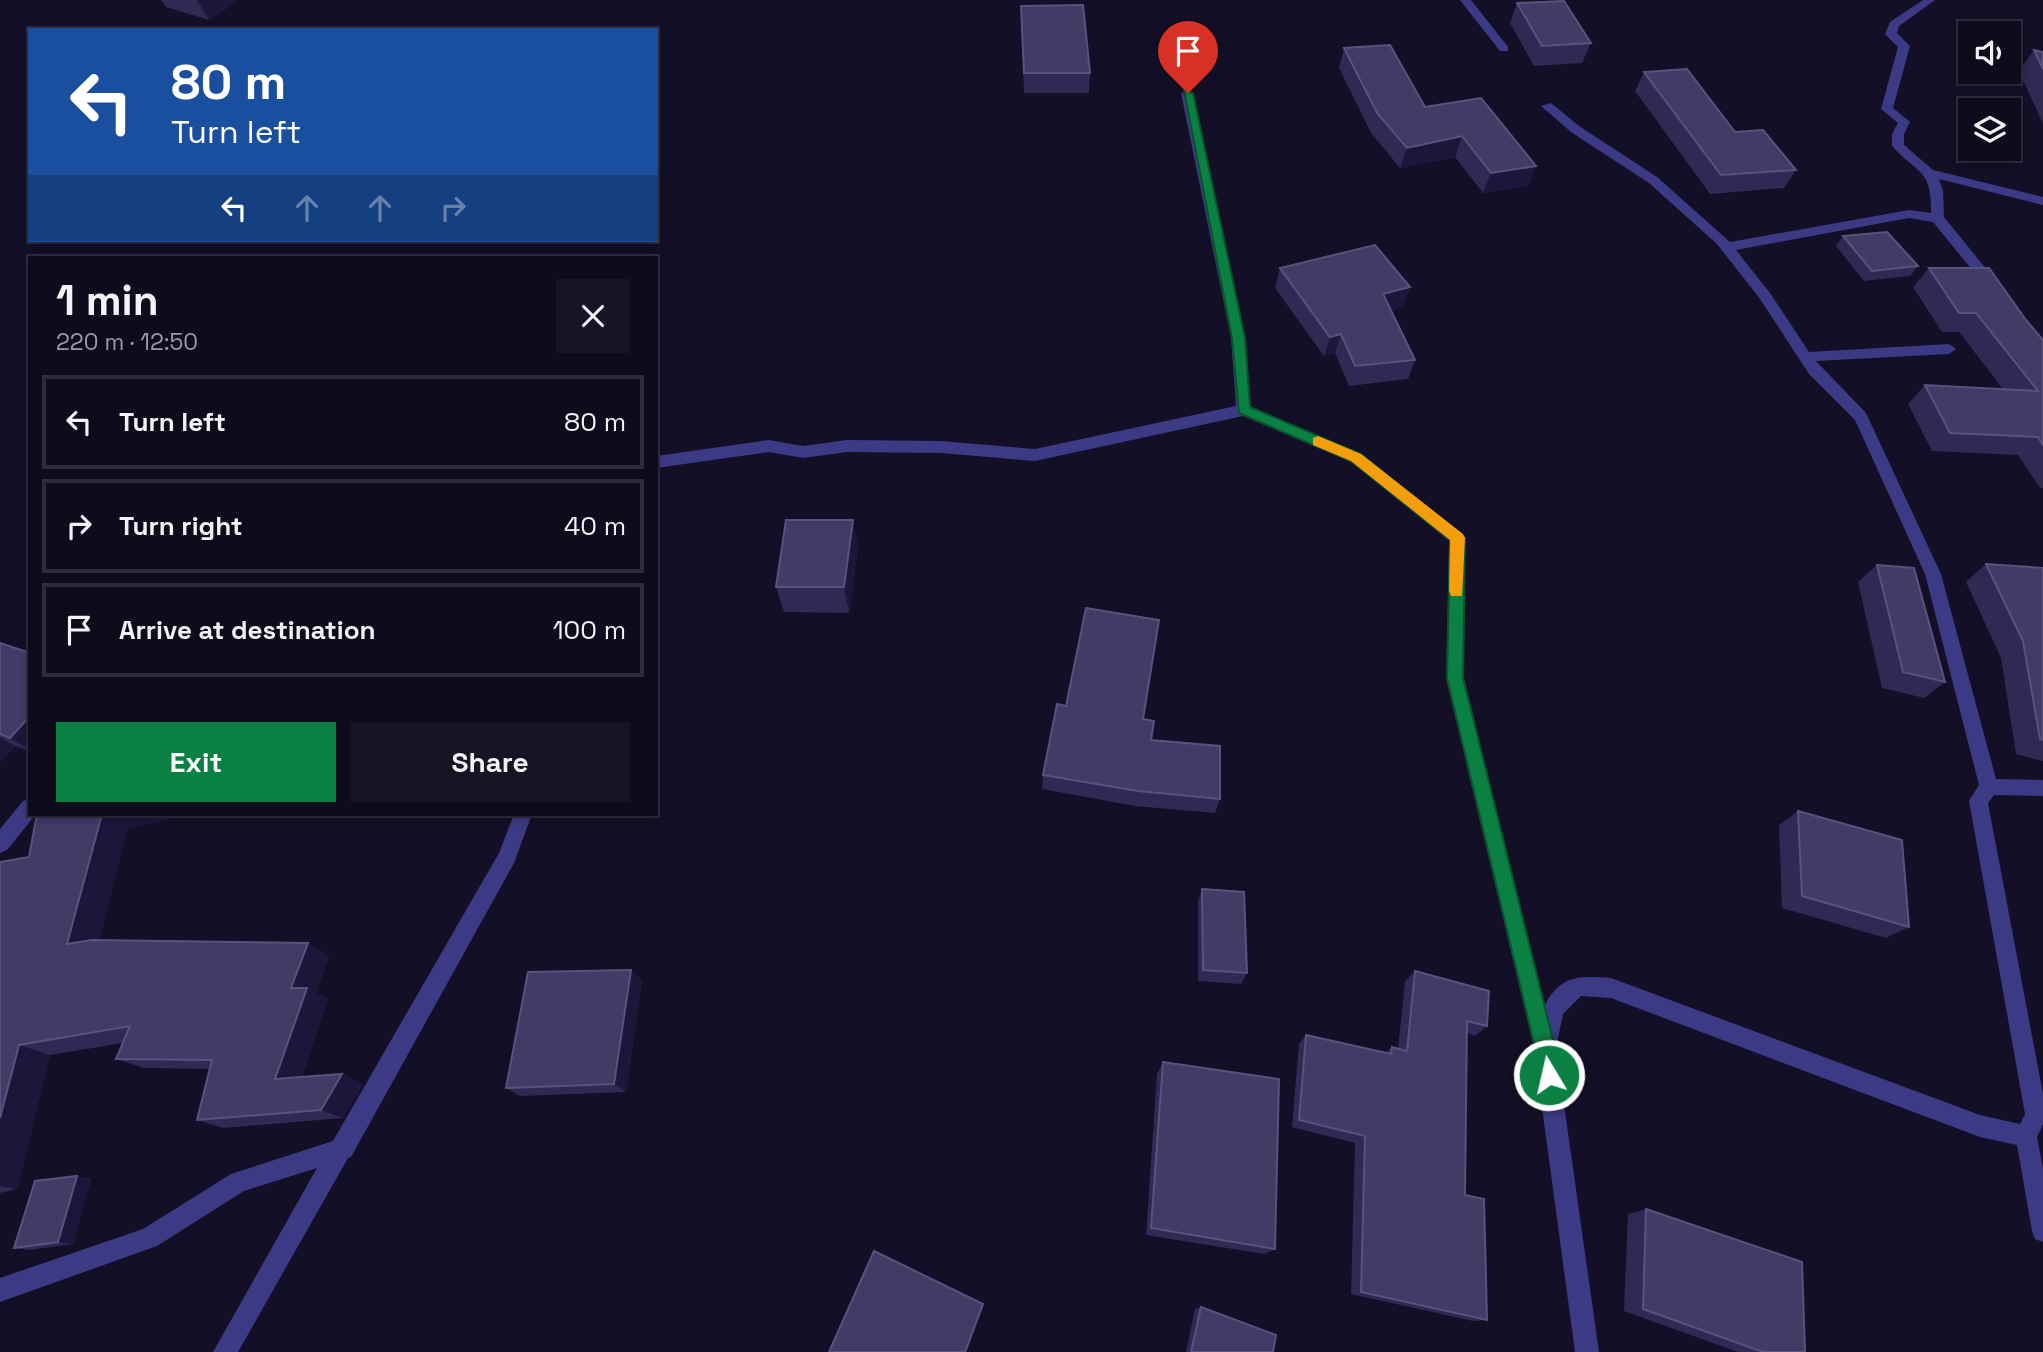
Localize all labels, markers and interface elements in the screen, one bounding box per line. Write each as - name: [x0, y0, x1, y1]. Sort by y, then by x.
- pin: [1158, 21, 1218, 93]
- map controls: [1958, 21, 2021, 161]
- button: sound: [1958, 21, 2021, 84]
- icon: arrive: [1169, 32, 1207, 70]
- text: 80 m: [171, 51, 286, 113]
- icon: left: [56, 56, 147, 147]
- button: layers: [1958, 98, 2021, 161]
- text: Turn left: [171, 112, 301, 152]
- icon: left: [215, 189, 253, 227]
- icon: ahead: [288, 189, 326, 227]
- icon: ahead: [361, 189, 399, 227]
- icon: right: [434, 189, 472, 227]
- text: 1 min: [56, 274, 159, 327]
- button: close: [556, 279, 630, 353]
- text: 220 m · 12:50: [56, 327, 198, 357]
- icon: left: [60, 403, 98, 441]
- text: Turn left: [119, 405, 226, 439]
- text: 80 m: [564, 405, 626, 439]
- icon: right: [60, 507, 98, 545]
- text: Turn right: [119, 509, 243, 543]
- text: 40 m: [564, 509, 626, 543]
- icon: arrive: [60, 611, 98, 649]
- text: Arrive at destination: [119, 613, 376, 647]
- text: 100 m: [553, 613, 626, 647]
- button: Exit: [56, 722, 336, 802]
- button: Share: [350, 722, 630, 802]
- position arrow: [1512, 1038, 1586, 1112]

